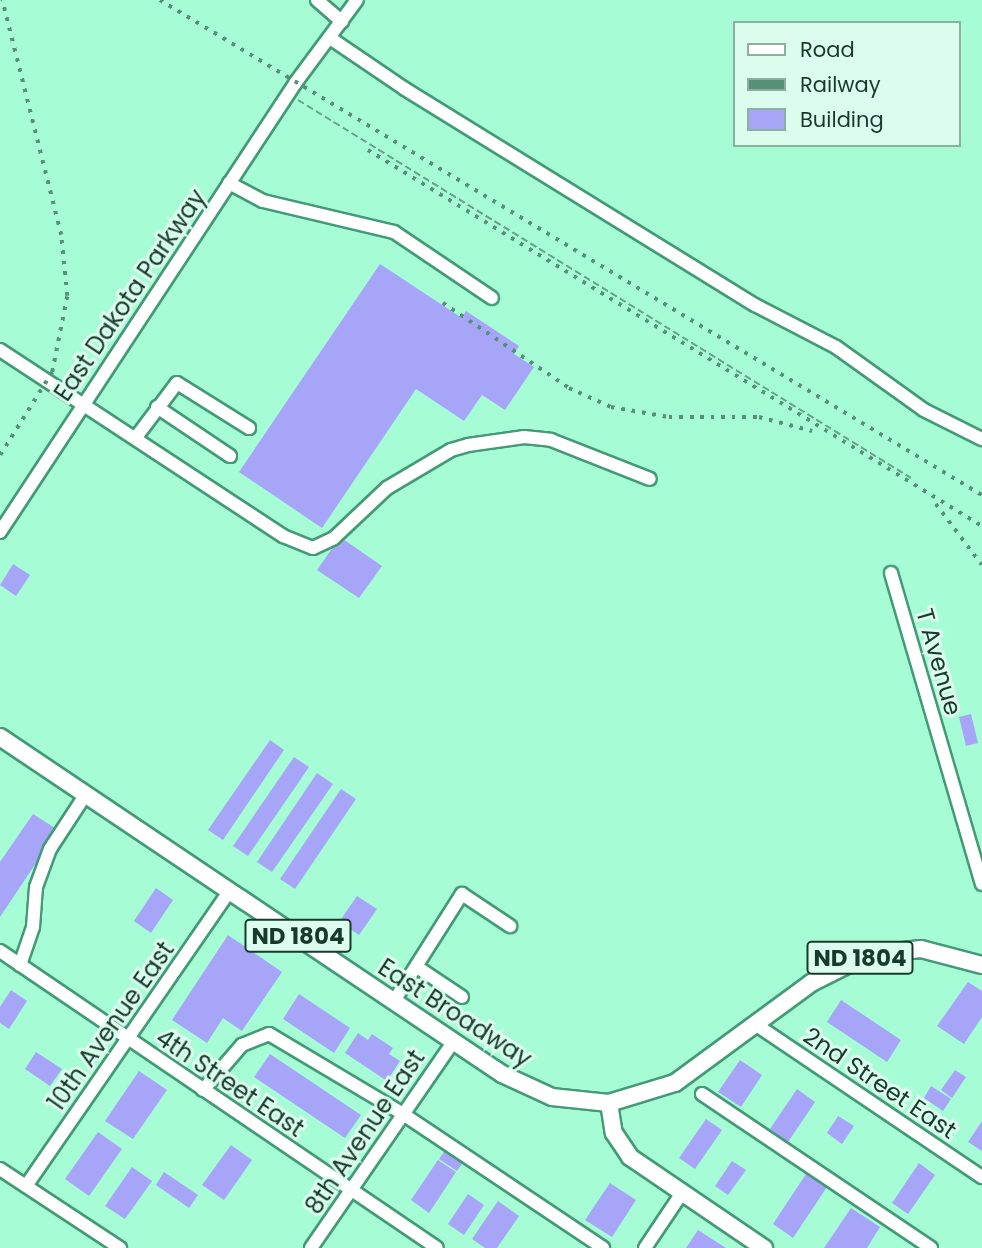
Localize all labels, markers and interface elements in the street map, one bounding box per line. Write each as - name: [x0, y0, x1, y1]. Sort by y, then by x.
- legend: [734, 21, 961, 147]
- text: Road: [800, 35, 855, 64]
- text: Railway: [800, 70, 881, 99]
- text: Building: [800, 105, 884, 134]
- street label: East Dakota Parkway: [48, 184, 212, 406]
- street label: T Avenue: [910, 605, 968, 719]
- road number: ND 1804: [244, 917, 352, 956]
- street label: 10th Avenue East: [42, 936, 180, 1116]
- road number: ND 1804: [806, 939, 914, 978]
- street label: East Broadway: [373, 953, 537, 1073]
- street label: 2nd Street East: [798, 1021, 962, 1145]
- street label: 4th Street East: [151, 1023, 309, 1143]
- street label: 8th Avenue East: [299, 1044, 431, 1220]

